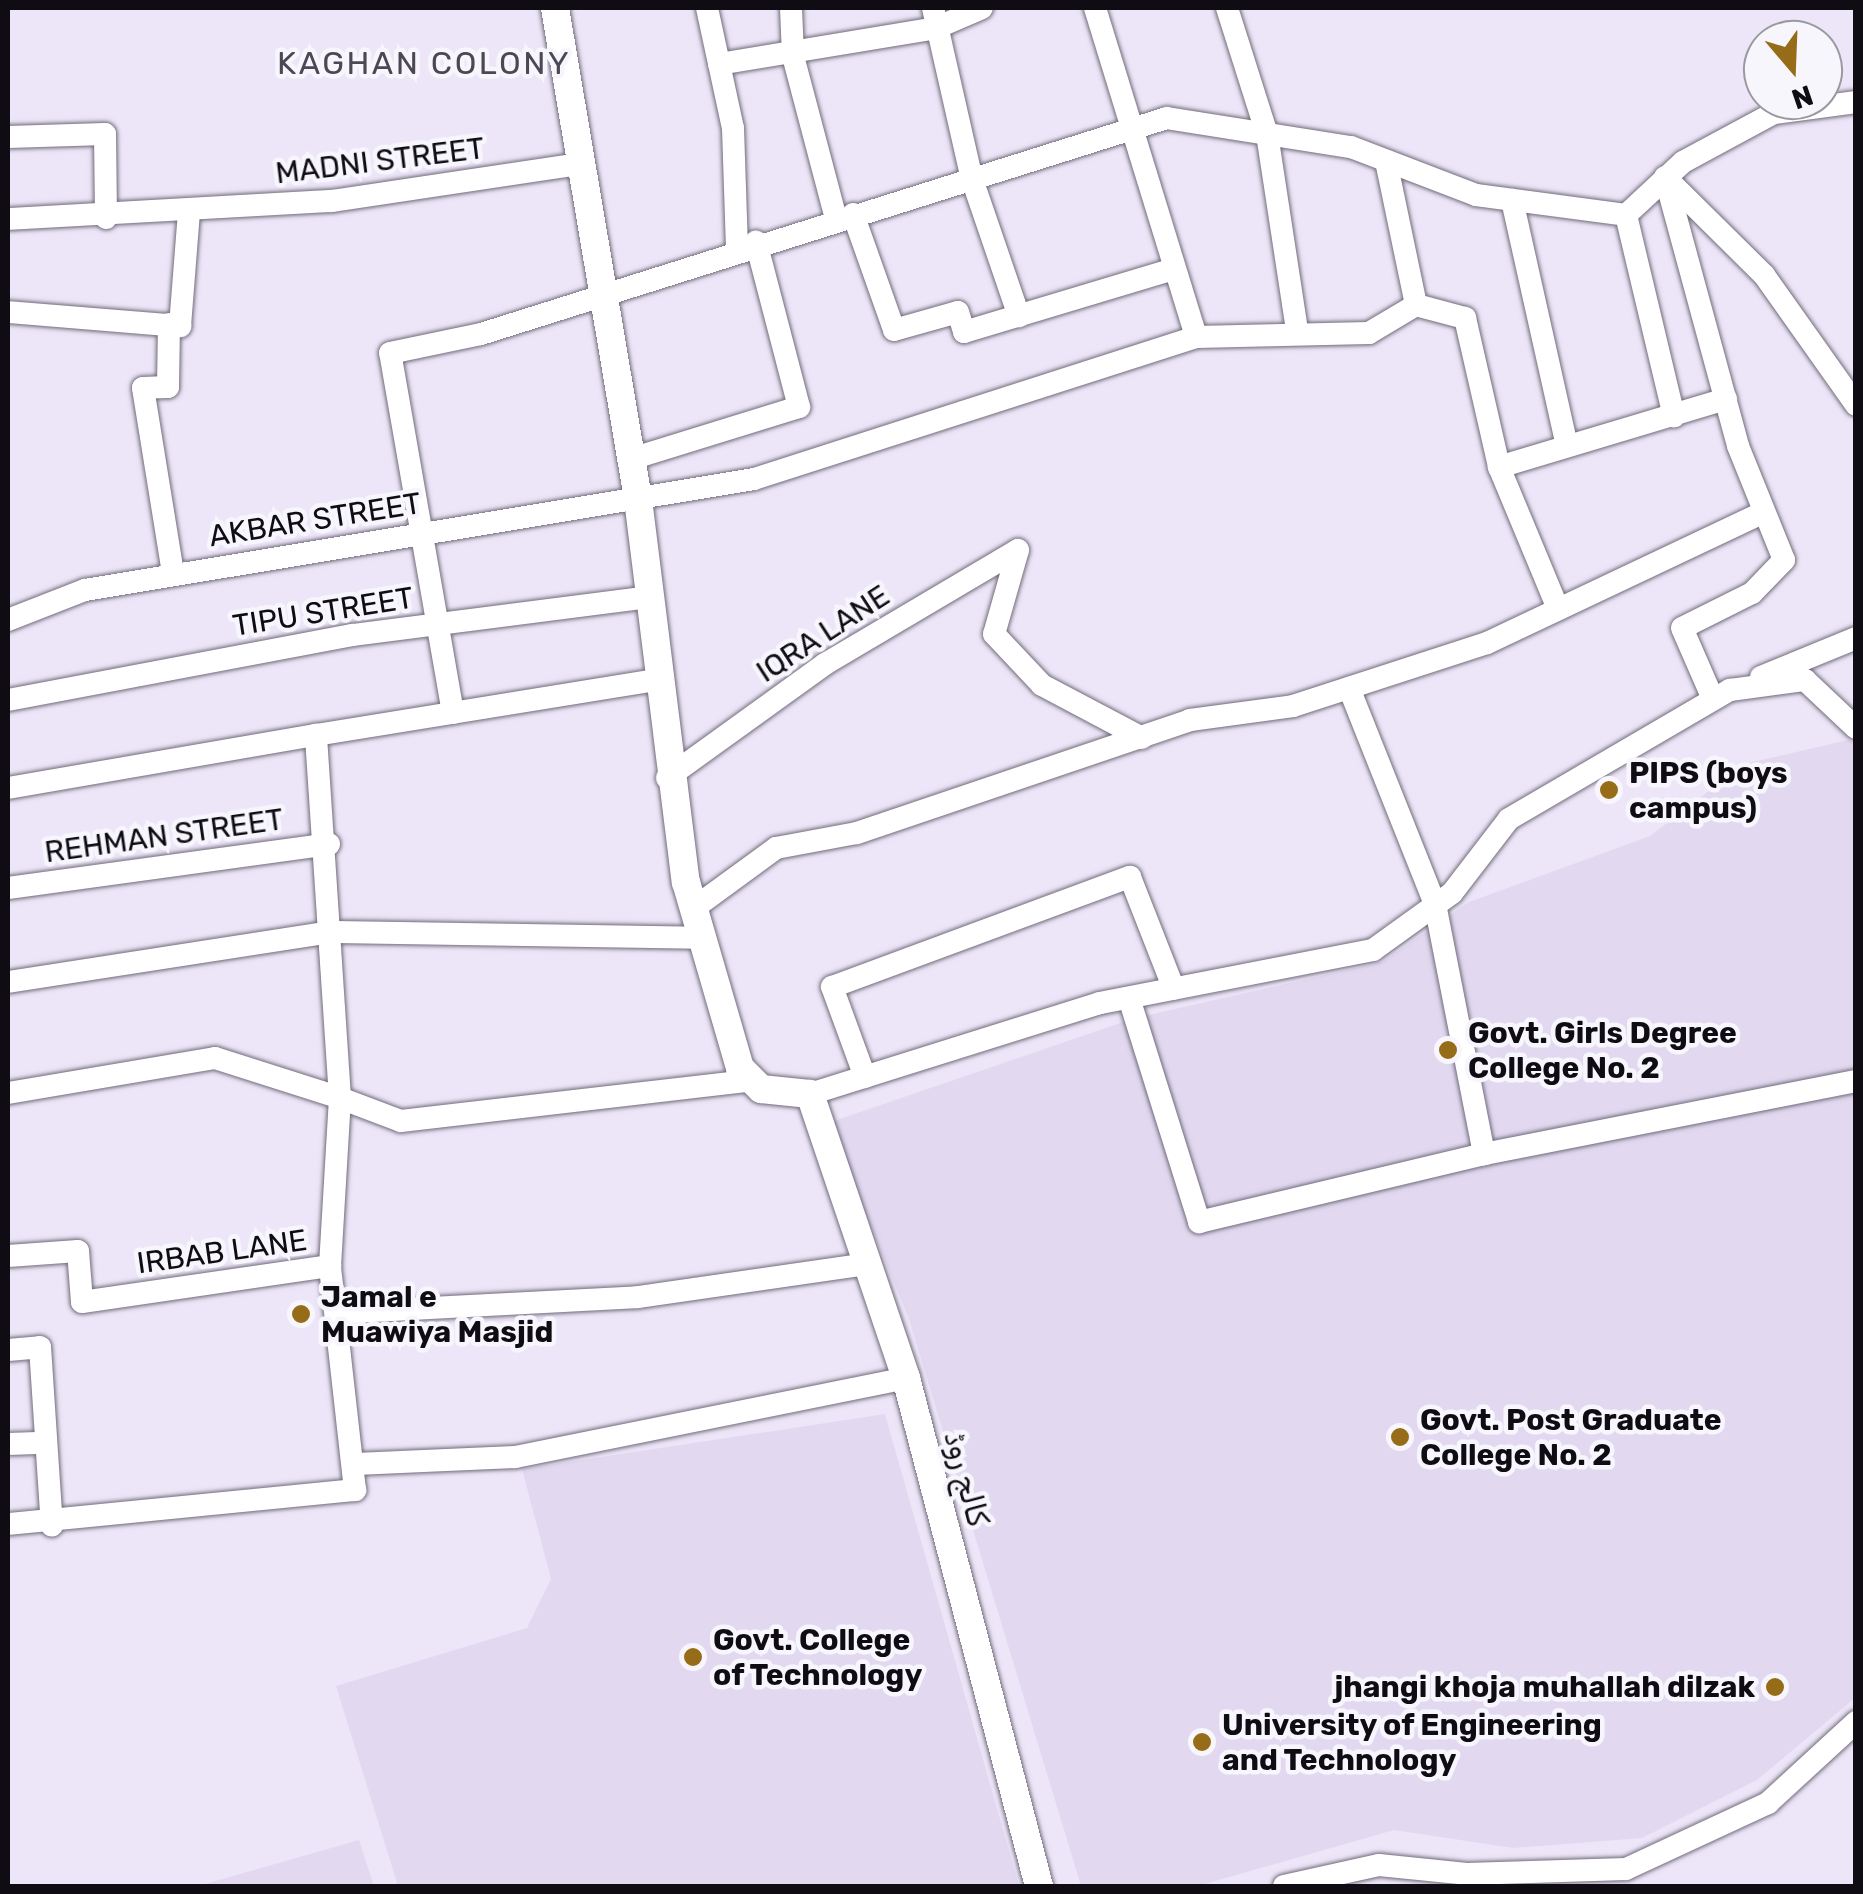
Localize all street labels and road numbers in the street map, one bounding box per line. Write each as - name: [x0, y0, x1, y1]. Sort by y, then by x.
- street label: MADNI STREET: [274, 130, 486, 192]
- street label: AKBAR STREET: [206, 485, 424, 555]
- street label: IQRA LANE: [750, 578, 896, 690]
- street label: TIPU STREET: [230, 580, 416, 644]
- street label: REHMAN STREET: [42, 801, 286, 871]
- street label: IRBAB LANE: [135, 1222, 309, 1282]
- street label: کالج روڈ: [936, 1428, 996, 1530]

